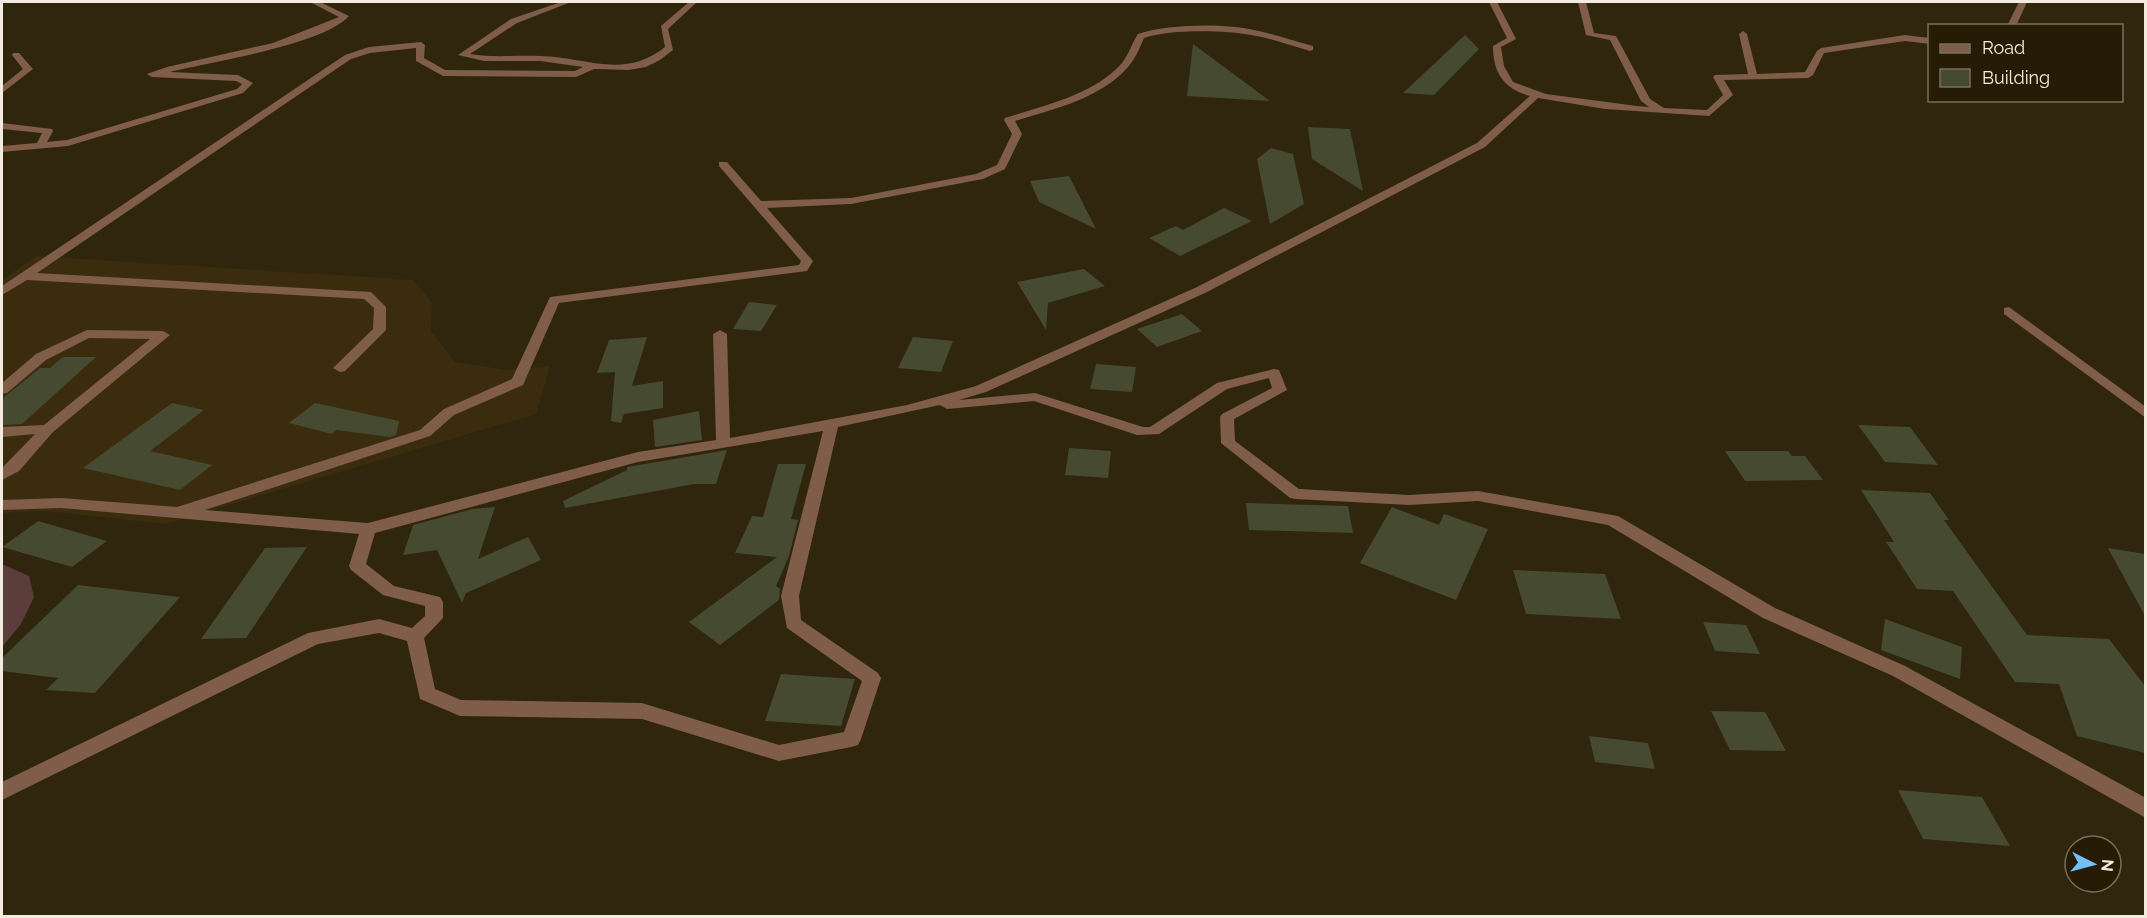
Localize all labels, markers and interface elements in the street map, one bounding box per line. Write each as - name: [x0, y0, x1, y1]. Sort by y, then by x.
- legend: [1928, 24, 2123, 102]
- text: Road: [1982, 37, 2025, 58]
- text: Building: [1982, 67, 2050, 88]
- north arrow: [2063, 834, 2123, 894]
- text: N: [2097, 858, 2118, 873]

